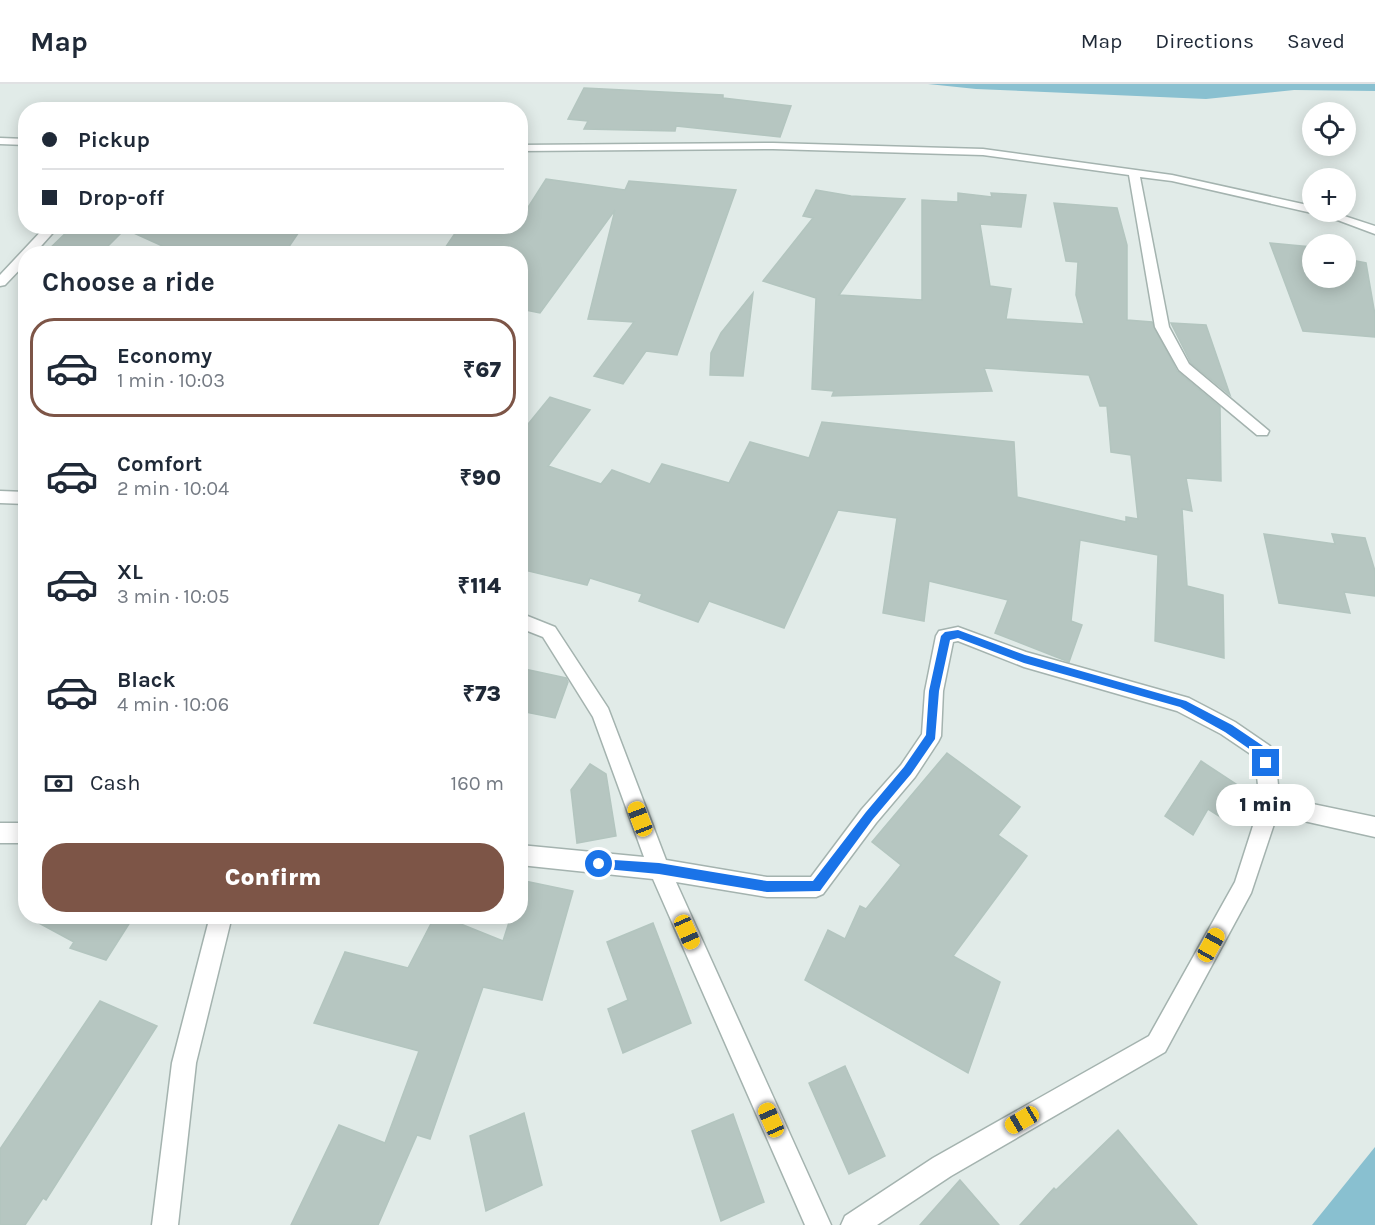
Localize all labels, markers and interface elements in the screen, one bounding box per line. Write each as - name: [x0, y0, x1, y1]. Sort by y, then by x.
- text: Map: [30, 25, 88, 58]
- text: Map: [1081, 29, 1122, 53]
- text: Directions: [1155, 29, 1254, 53]
- text: Saved: [1287, 29, 1345, 53]
- map controls: [1302, 102, 1356, 288]
- button: locate: [1302, 102, 1356, 156]
- text: Pickup: [78, 127, 150, 153]
- button: +: [1302, 168, 1356, 222]
- text: Drop-off: [78, 185, 164, 211]
- button: −: [1302, 234, 1356, 288]
- text: Choose a ride: [42, 266, 215, 298]
- icon: car: [45, 341, 99, 395]
- text: Economy: [117, 343, 212, 369]
- text: ₹67: [463, 357, 501, 383]
- text: 1 min · 10:03: [117, 369, 225, 392]
- icon: car: [45, 449, 99, 503]
- text: Comfort: [117, 451, 202, 477]
- text: ₹90: [459, 465, 501, 491]
- text: 2 min · 10:04: [117, 477, 229, 500]
- icon: car: [45, 557, 99, 611]
- text: XL: [117, 559, 143, 585]
- text: ₹114: [458, 573, 501, 599]
- text: 3 min · 10:05: [117, 585, 230, 608]
- icon: car: [45, 665, 99, 719]
- text: Black: [117, 667, 176, 693]
- text: ₹73: [462, 681, 501, 707]
- text: 4 min · 10:06: [117, 693, 229, 716]
- route end: [1252, 749, 1279, 776]
- icon: cash: [42, 767, 75, 800]
- text: Cash: [90, 770, 140, 796]
- text: 160 m: [451, 772, 504, 795]
- callout: 1 min: [1216, 784, 1316, 826]
- text: 1 min: [1239, 793, 1292, 816]
- car: [625, 799, 655, 839]
- button: Confirm: [42, 843, 504, 912]
- route start: [585, 850, 612, 877]
- car: [671, 912, 703, 952]
- car: [1194, 925, 1228, 965]
- car: [755, 1100, 787, 1140]
- car: [1002, 1103, 1042, 1137]

